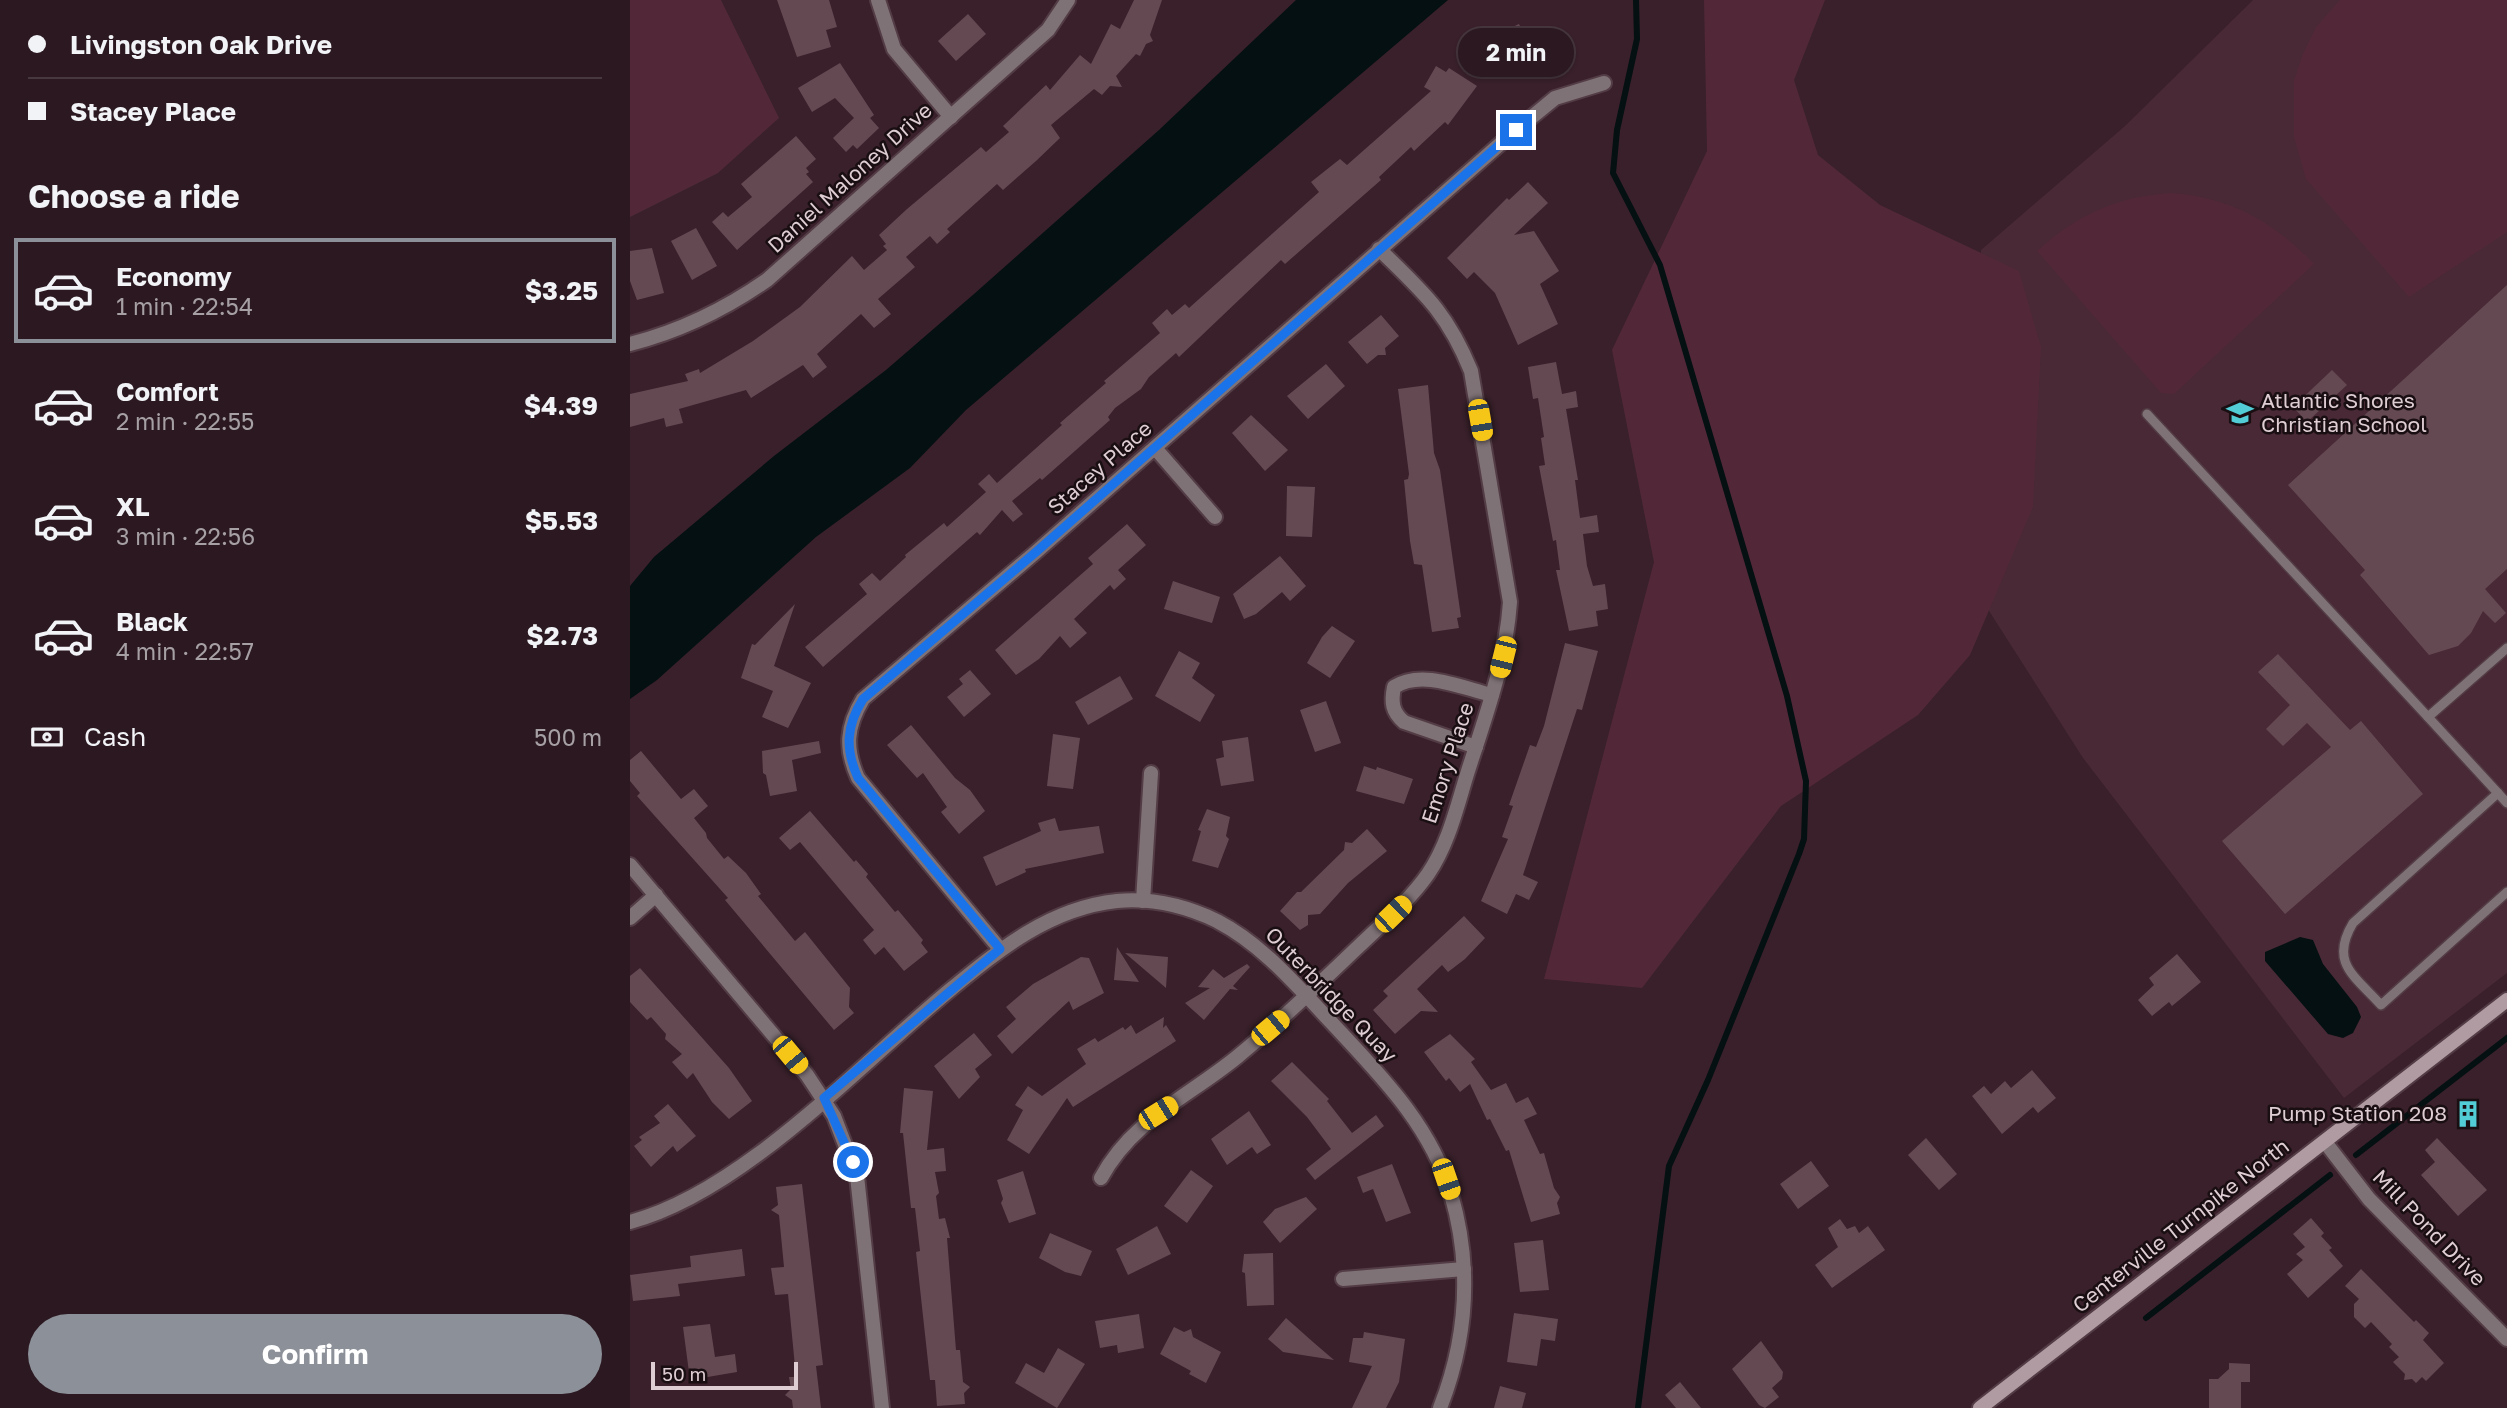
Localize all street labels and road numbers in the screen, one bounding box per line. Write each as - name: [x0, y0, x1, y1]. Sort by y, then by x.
- street label: Daniel Maloney Drive: [762, 97, 937, 258]
- street label: Stacey Place: [1042, 415, 1157, 520]
- street label: Emory Place: [1415, 699, 1479, 827]
- street label: Outerbridge Quay: [1260, 921, 1403, 1068]
- street label: Centerville Turnpike North: [2067, 1133, 2294, 1318]
- street label: Mill Pond Drive: [2368, 1164, 2492, 1291]

